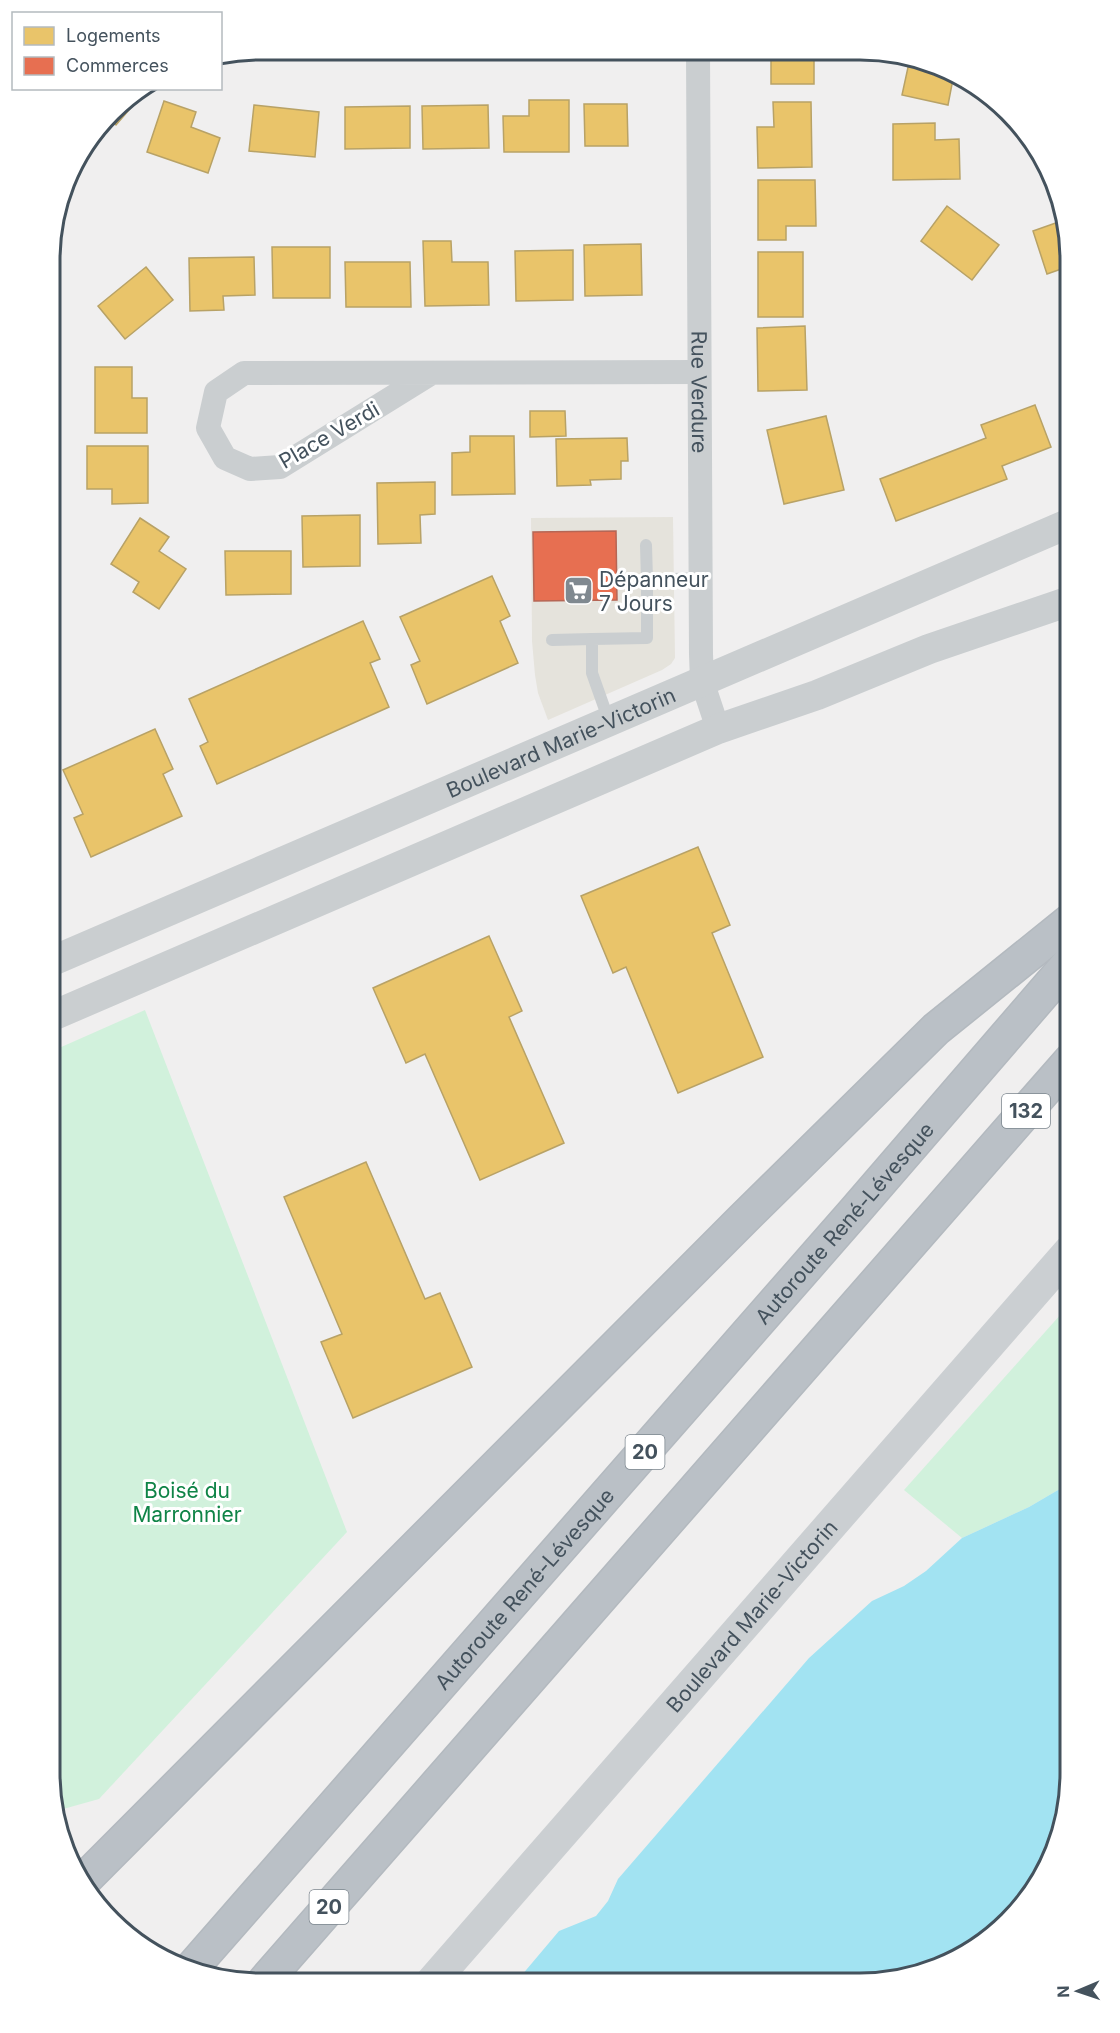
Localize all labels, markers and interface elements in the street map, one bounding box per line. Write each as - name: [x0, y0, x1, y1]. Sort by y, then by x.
- legend: [12, 12, 222, 90]
- text: Logements: [66, 25, 161, 46]
- text: Commerces: [66, 55, 169, 76]
- street label: Rue Verdure: [687, 331, 712, 453]
- street label: Place Verdi: [274, 396, 384, 474]
- place label: Dépanneur 7 Jours: [599, 567, 709, 616]
- supermarket icon: Dépanneur 7 Jours: [562, 575, 594, 607]
- street label: Boulevard Marie-Victorin: [442, 682, 679, 803]
- road number: 132: [1002, 1094, 1050, 1128]
- street label: Autoroute René-Lévesque: [750, 1117, 939, 1329]
- road number: 20: [626, 1435, 664, 1469]
- park label: Boisé du Marronnier: [132, 1478, 242, 1527]
- street label: Autoroute René-Lévesque: [429, 1483, 619, 1694]
- street label: Boulevard Marie-Victorin: [661, 1515, 842, 1717]
- road number: 20: [310, 1890, 348, 1924]
- north arrow: [1048, 1961, 1108, 2021]
- text: N: [1053, 1985, 1073, 1998]

